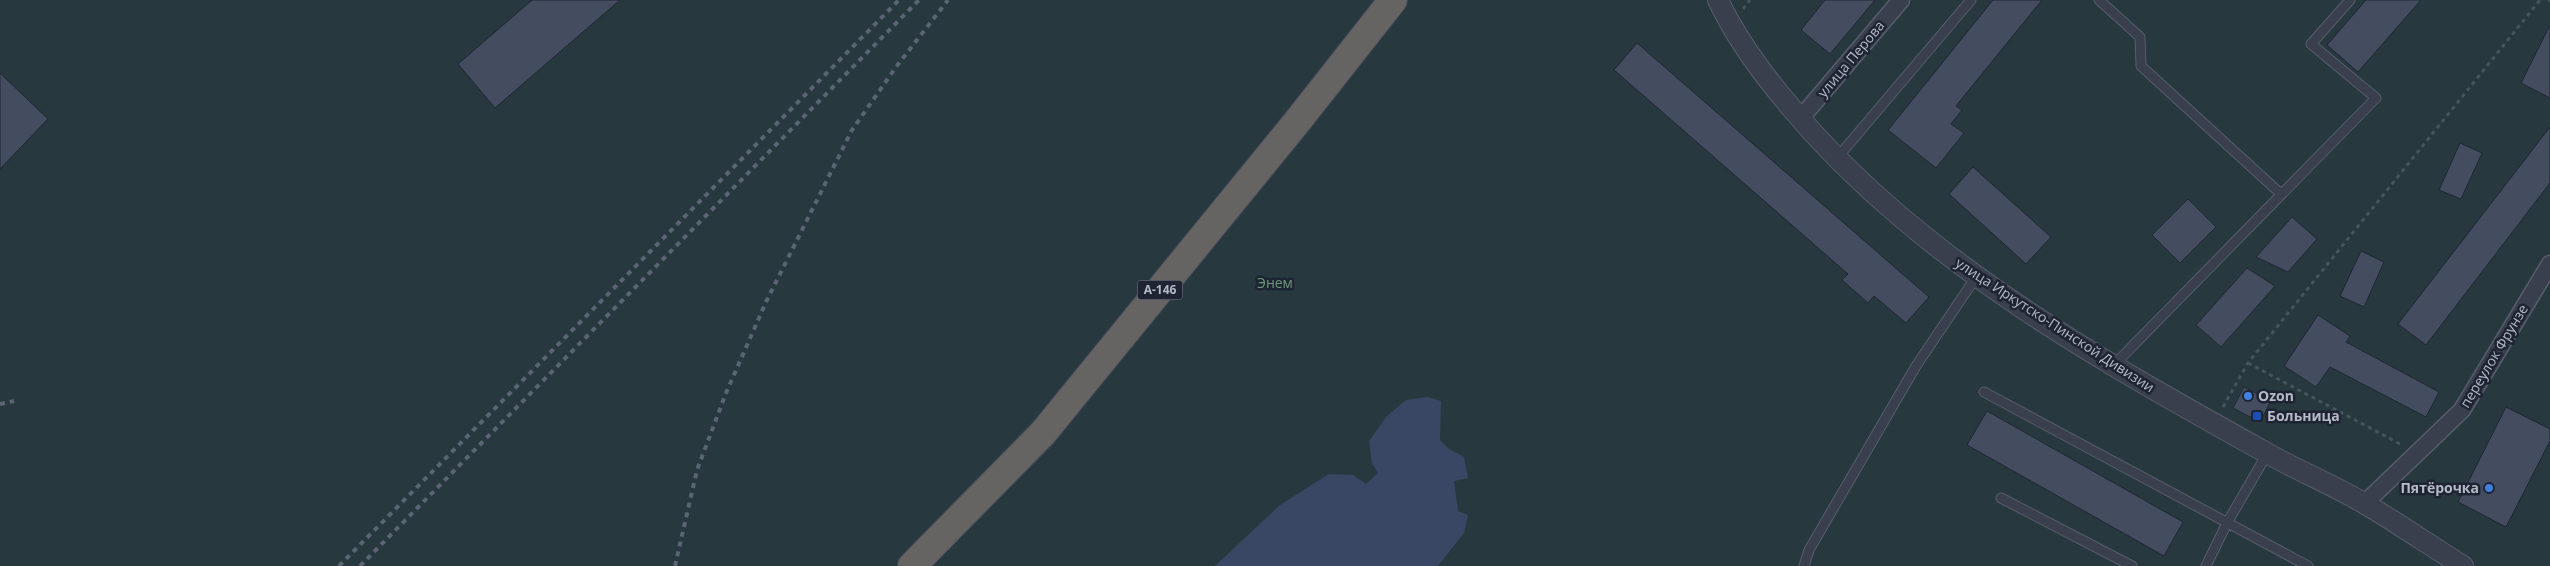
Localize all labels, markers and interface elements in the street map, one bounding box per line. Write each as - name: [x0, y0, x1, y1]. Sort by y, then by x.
- street label: улица Перова: [1813, 16, 1888, 101]
- street label: улица Иркутско-Пинской Дивизии: [1952, 253, 2159, 396]
- park label: Энем: [1257, 273, 1293, 292]
- road number: А-146: [1138, 280, 1182, 300]
- street label: переулок Фрунзе: [2455, 300, 2532, 411]
- place label: Ozon: [2258, 386, 2294, 405]
- marker: Ozon: [2242, 390, 2254, 402]
- place label: Больница: [2267, 406, 2340, 425]
- marker: Больница: [2251, 410, 2263, 422]
- place label: Пятёрочка: [2400, 478, 2479, 497]
- marker: Пятёрочка: [2483, 482, 2495, 494]

